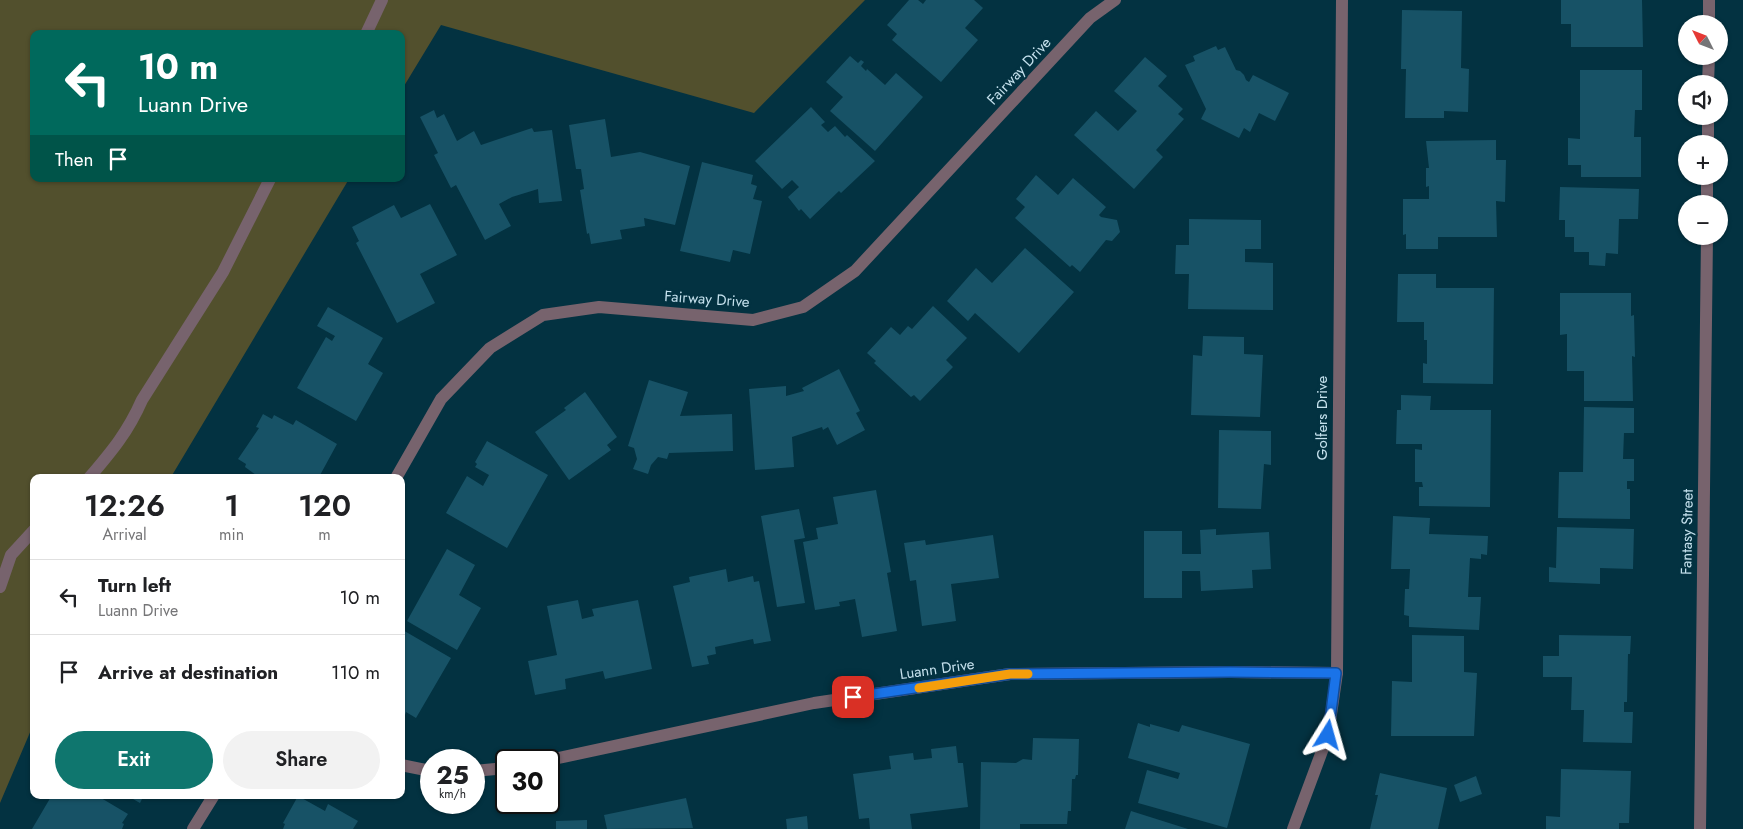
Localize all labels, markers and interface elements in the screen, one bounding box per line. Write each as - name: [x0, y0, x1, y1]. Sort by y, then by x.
- north arrow: [1678, 15, 1728, 65]
- map controls: [1678, 15, 1728, 245]
- street label: Fairway Drive: [982, 32, 1056, 110]
- text: 10 m: [138, 42, 218, 92]
- icon: left: [55, 50, 120, 115]
- button: sound: [1678, 75, 1728, 125]
- text: Luann Drive: [138, 88, 248, 120]
- button: +: [1678, 135, 1728, 185]
- icon: arrive: [104, 145, 132, 173]
- text: Then: [55, 146, 94, 173]
- button: −: [1678, 195, 1728, 245]
- street label: Fairway Drive: [664, 285, 751, 313]
- street label: Golfers Drive: [1311, 376, 1333, 460]
- text: 12:26: [84, 484, 165, 527]
- text: 1: [224, 484, 239, 527]
- text: 120: [298, 484, 351, 527]
- street label: Fantasy Street: [1675, 489, 1699, 575]
- text: Arrival: [102, 523, 147, 546]
- text: min: [219, 523, 244, 546]
- text: m: [318, 523, 331, 546]
- text: Turn left: [98, 572, 171, 599]
- icon: left: [55, 583, 83, 611]
- text: 10 m: [340, 584, 380, 611]
- text: Luann Drive: [98, 599, 178, 622]
- street label: Luann Drive: [898, 653, 976, 685]
- icon: arrive: [55, 658, 83, 686]
- text: Arrive at destination: [98, 659, 278, 686]
- text: 110 m: [331, 659, 380, 686]
- pin: [832, 676, 874, 718]
- icon: arrive: [839, 683, 867, 711]
- position arrow: [1301, 708, 1353, 760]
- button: Exit: [55, 731, 213, 789]
- button: Share: [223, 731, 380, 789]
- speed limit sign: 30: [495, 749, 560, 814]
- text: 25: [436, 757, 469, 793]
- text: km/h: [439, 785, 466, 803]

